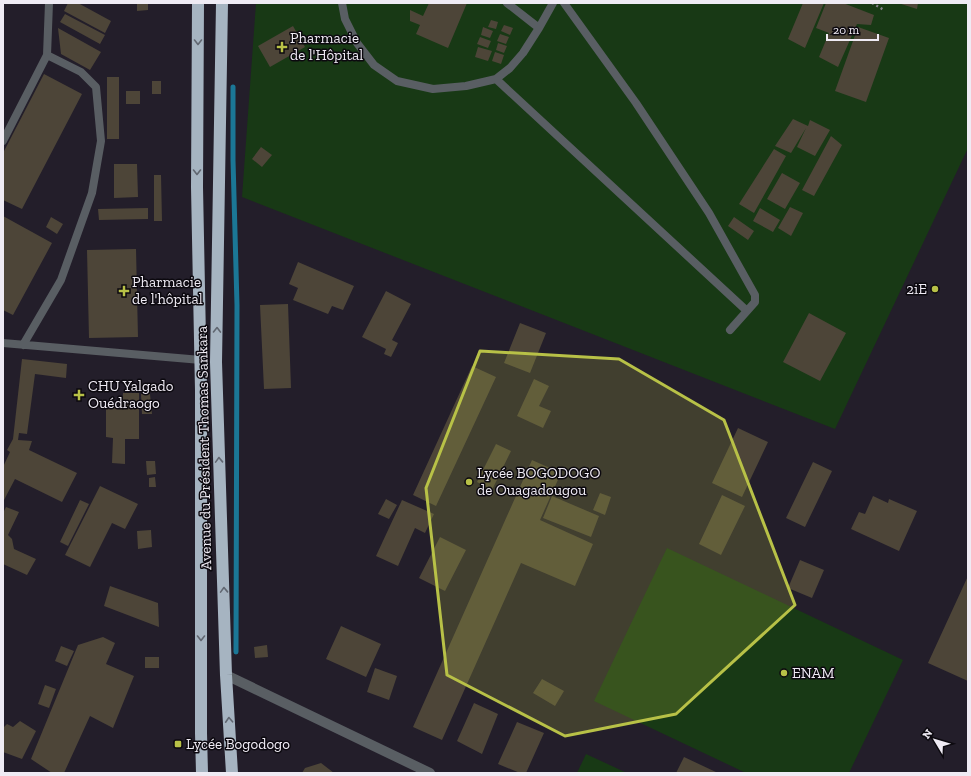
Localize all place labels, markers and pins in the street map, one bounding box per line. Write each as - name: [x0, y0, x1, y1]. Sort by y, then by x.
- place label: Pharmacie de l'Hôpital: [290, 29, 363, 64]
- marker: Pharmacie de l'Hôpital: [277, 42, 287, 52]
- place label: Pharmacie de l'hôpital: [132, 273, 203, 308]
- place label: 2iE: [906, 280, 927, 298]
- marker: 2iE: [930, 284, 940, 294]
- marker: Pharmacie de l'hôpital: [119, 286, 129, 296]
- place label: CHU Yalgado Ouédraogo: [88, 377, 174, 412]
- marker: CHU Yalgado Ouédraogo: [73, 389, 85, 401]
- place label: Lycée BOGODOGO de Ouagadougou: [477, 464, 600, 499]
- marker: Lycée BOGODOGO de Ouagadougou: [464, 477, 474, 487]
- place label: ENAM: [792, 664, 835, 682]
- marker: ENAM: [779, 668, 789, 678]
- place label: Lycée Bogodogo: [186, 735, 290, 753]
- marker: Lycée Bogodogo: [173, 739, 183, 749]

